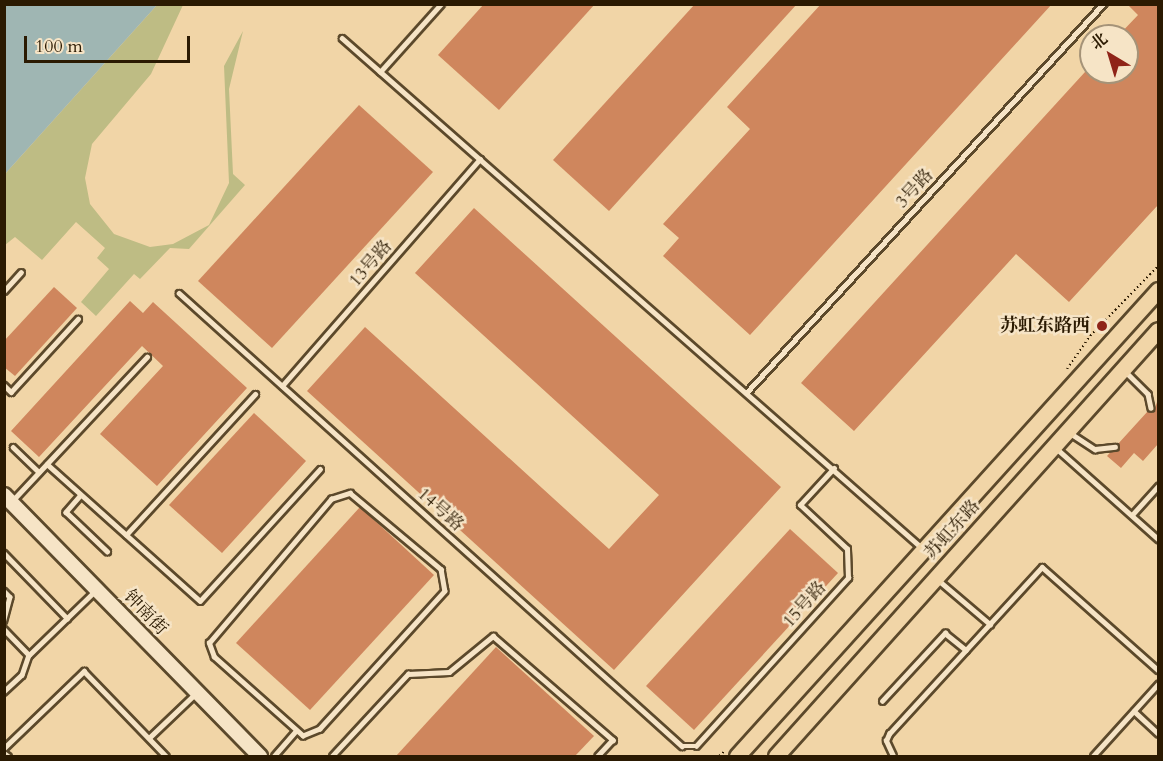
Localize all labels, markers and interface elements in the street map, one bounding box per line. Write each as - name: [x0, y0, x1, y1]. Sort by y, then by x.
- scale bar: [27, 24, 194, 62]
- north arrow: [1079, 24, 1139, 84]
- text: 北: [1086, 28, 1112, 55]
- text: 100 m: [35, 34, 83, 59]
- street label: 3号路: [892, 165, 938, 213]
- street label: 13号路: [345, 236, 397, 292]
- place label: 苏虹东路西: [1000, 315, 1090, 337]
- marker: 苏虹东路西: [1095, 319, 1109, 333]
- street label: 14号路: [413, 484, 467, 536]
- street label: 苏虹东路: [921, 496, 985, 564]
- street label: 15号路: [779, 578, 831, 632]
- street label: 钟南街: [118, 586, 172, 640]

